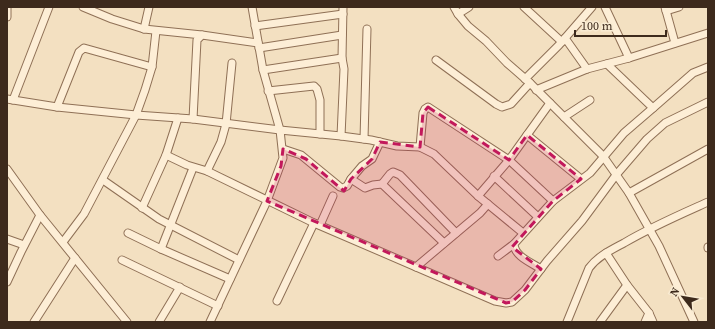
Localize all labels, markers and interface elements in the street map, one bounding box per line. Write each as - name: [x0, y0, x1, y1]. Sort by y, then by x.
- scale bar: [575, 12, 666, 38]
- text: 100 m: [581, 18, 613, 34]
- north arrow: [663, 277, 703, 317]
- text: N: [666, 285, 683, 299]

